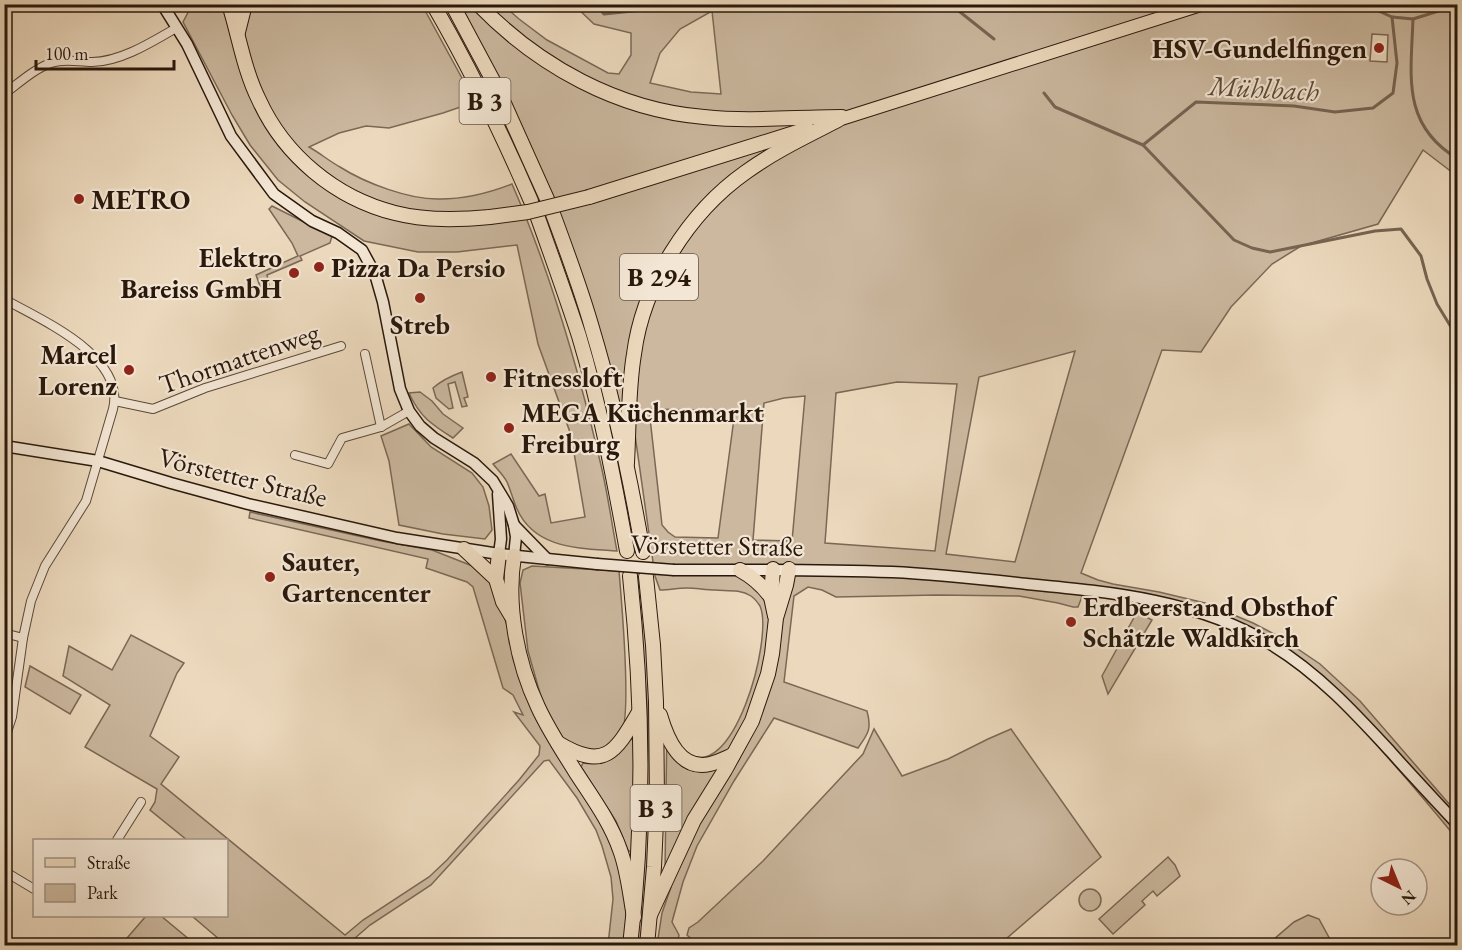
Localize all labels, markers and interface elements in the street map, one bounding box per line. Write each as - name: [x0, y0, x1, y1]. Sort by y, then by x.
- place label: HSV-Gundelfingen: [1152, 31, 1367, 66]
- scale bar: [36, 33, 174, 71]
- marker: HSV-Gundelfingen: [1372, 41, 1386, 55]
- text: 100 m: [45, 42, 89, 65]
- water label: Mühlbach: [1206, 67, 1320, 109]
- road number: B 3: [460, 78, 510, 124]
- place label: METRO: [91, 182, 190, 217]
- marker: METRO: [72, 192, 86, 206]
- place label: Elektro Bareiss GmbH: [121, 240, 282, 306]
- place label: Pizza Da Persio: [331, 250, 505, 285]
- road number: B 294: [620, 254, 698, 300]
- marker: Pizza Da Persio: [312, 260, 326, 274]
- marker: Elektro Bareiss GmbH: [287, 266, 301, 280]
- marker: Streb: [413, 291, 427, 305]
- place label: Streb: [390, 307, 450, 342]
- street label: Thormattenweg: [154, 314, 324, 402]
- place label: Marcel Lorenz: [38, 337, 117, 403]
- place label: Fitnessloft: [503, 360, 623, 395]
- marker: Marcel Lorenz: [122, 363, 136, 377]
- marker: Fitnessloft: [484, 370, 498, 384]
- place label: MEGA Küchenmarkt Freiburg: [521, 395, 764, 461]
- marker: MEGA Küchenmarkt Freiburg: [502, 421, 516, 435]
- street label: Vörstetter Straße: [155, 439, 331, 515]
- street label: Vörstetter Straße: [630, 526, 804, 564]
- place label: Sauter, Gartencenter: [282, 544, 432, 610]
- marker: Sauter, Gartencenter: [263, 570, 277, 584]
- place label: Erdbeerstand Obsthof Schätzle Waldkirch: [1083, 589, 1338, 655]
- marker: Erdbeerstand Obsthof Schätzle Waldkirch: [1064, 615, 1078, 629]
- road number: B 3: [630, 785, 682, 831]
- legend: [33, 839, 228, 917]
- text: Straße: [87, 851, 130, 874]
- north arrow: [1369, 857, 1429, 917]
- text: Park: [87, 881, 118, 904]
- text: N: [1397, 886, 1421, 910]

